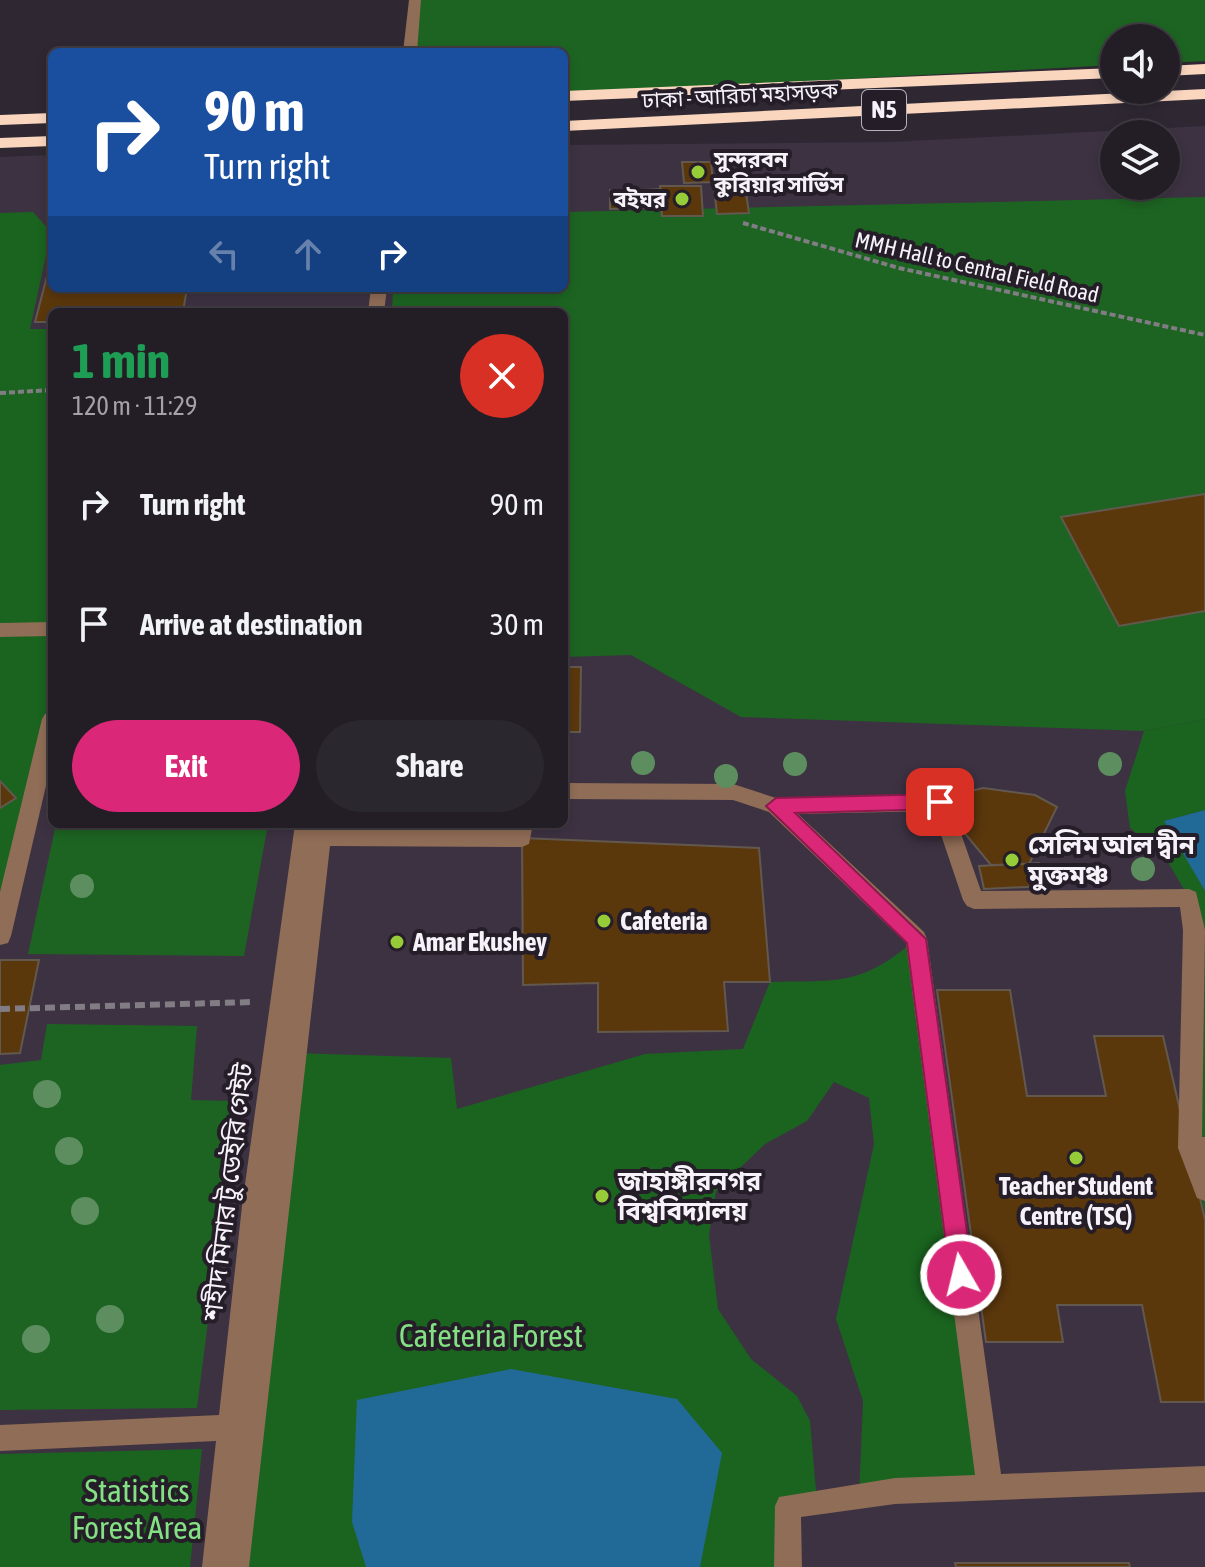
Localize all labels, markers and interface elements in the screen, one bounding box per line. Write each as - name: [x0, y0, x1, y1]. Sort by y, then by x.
- map controls: [1100, 24, 1180, 200]
- button: sound: [1100, 24, 1180, 104]
- street label: ঢাকা - আরিচা মহাসড়ক: [640, 77, 839, 113]
- text: 90 m: [204, 79, 305, 143]
- icon: right: [72, 80, 176, 184]
- road number: N5: [862, 90, 906, 130]
- button: layers: [1100, 120, 1180, 200]
- text: Turn right: [204, 145, 331, 187]
- place label: সুন্দরবন কুরিয়ার সার্ভিস: [713, 146, 845, 198]
- marker: সুন্দরবন কুরিয়ার সার্ভিস: [689, 163, 707, 181]
- place label: বইঘর: [613, 186, 667, 212]
- marker: বইঘর: [673, 190, 691, 208]
- street label: MMH Hall to Central Field Road: [853, 226, 1101, 308]
- icon: left: [202, 232, 246, 276]
- icon: ahead: [286, 232, 330, 276]
- icon: right: [370, 232, 414, 276]
- text: 1 min: [72, 333, 170, 388]
- button: close: [460, 334, 544, 418]
- text: 120 m · 11:29: [72, 391, 197, 421]
- icon: right: [72, 482, 116, 526]
- text: Turn right: [140, 487, 246, 521]
- text: 90 m: [490, 487, 544, 521]
- icon: arrive: [72, 602, 116, 646]
- text: Arrive at destination: [140, 607, 362, 641]
- text: 30 m: [490, 607, 544, 641]
- button: Exit: [72, 720, 300, 812]
- button: Share: [316, 720, 544, 812]
- pin: [906, 768, 974, 836]
- icon: arrive: [918, 780, 962, 824]
- place label: সেলিম আল দ্বীন মুক্তমঞ্চ: [1027, 829, 1196, 892]
- marker: সেলিম আল দ্বীন মুক্তমঞ্চ: [1003, 851, 1021, 869]
- place label: Cafeteria: [620, 906, 708, 936]
- marker: Cafeteria: [595, 912, 613, 930]
- place label: Amar Ekushey: [412, 927, 547, 957]
- marker: Amar Ekushey: [388, 933, 406, 951]
- street label: শহীদ মিনার টু ডেইরি গেইট: [197, 1061, 260, 1324]
- marker: Teacher Student Centre (TSC): [1067, 1149, 1085, 1167]
- place label: জাহাঙ্গীরনগর বিশ্ববিদ্যালয়: [617, 1165, 761, 1226]
- place label: Teacher Student Centre (TSC): [999, 1171, 1154, 1231]
- marker: জাহাঙ্গীরনগর বিশ্ববিদ্যালয়: [593, 1187, 611, 1205]
- position arrow: [919, 1233, 1003, 1317]
- park label: Cafeteria Forest: [399, 1317, 583, 1354]
- park label: Statistics Forest Area: [72, 1472, 202, 1546]

